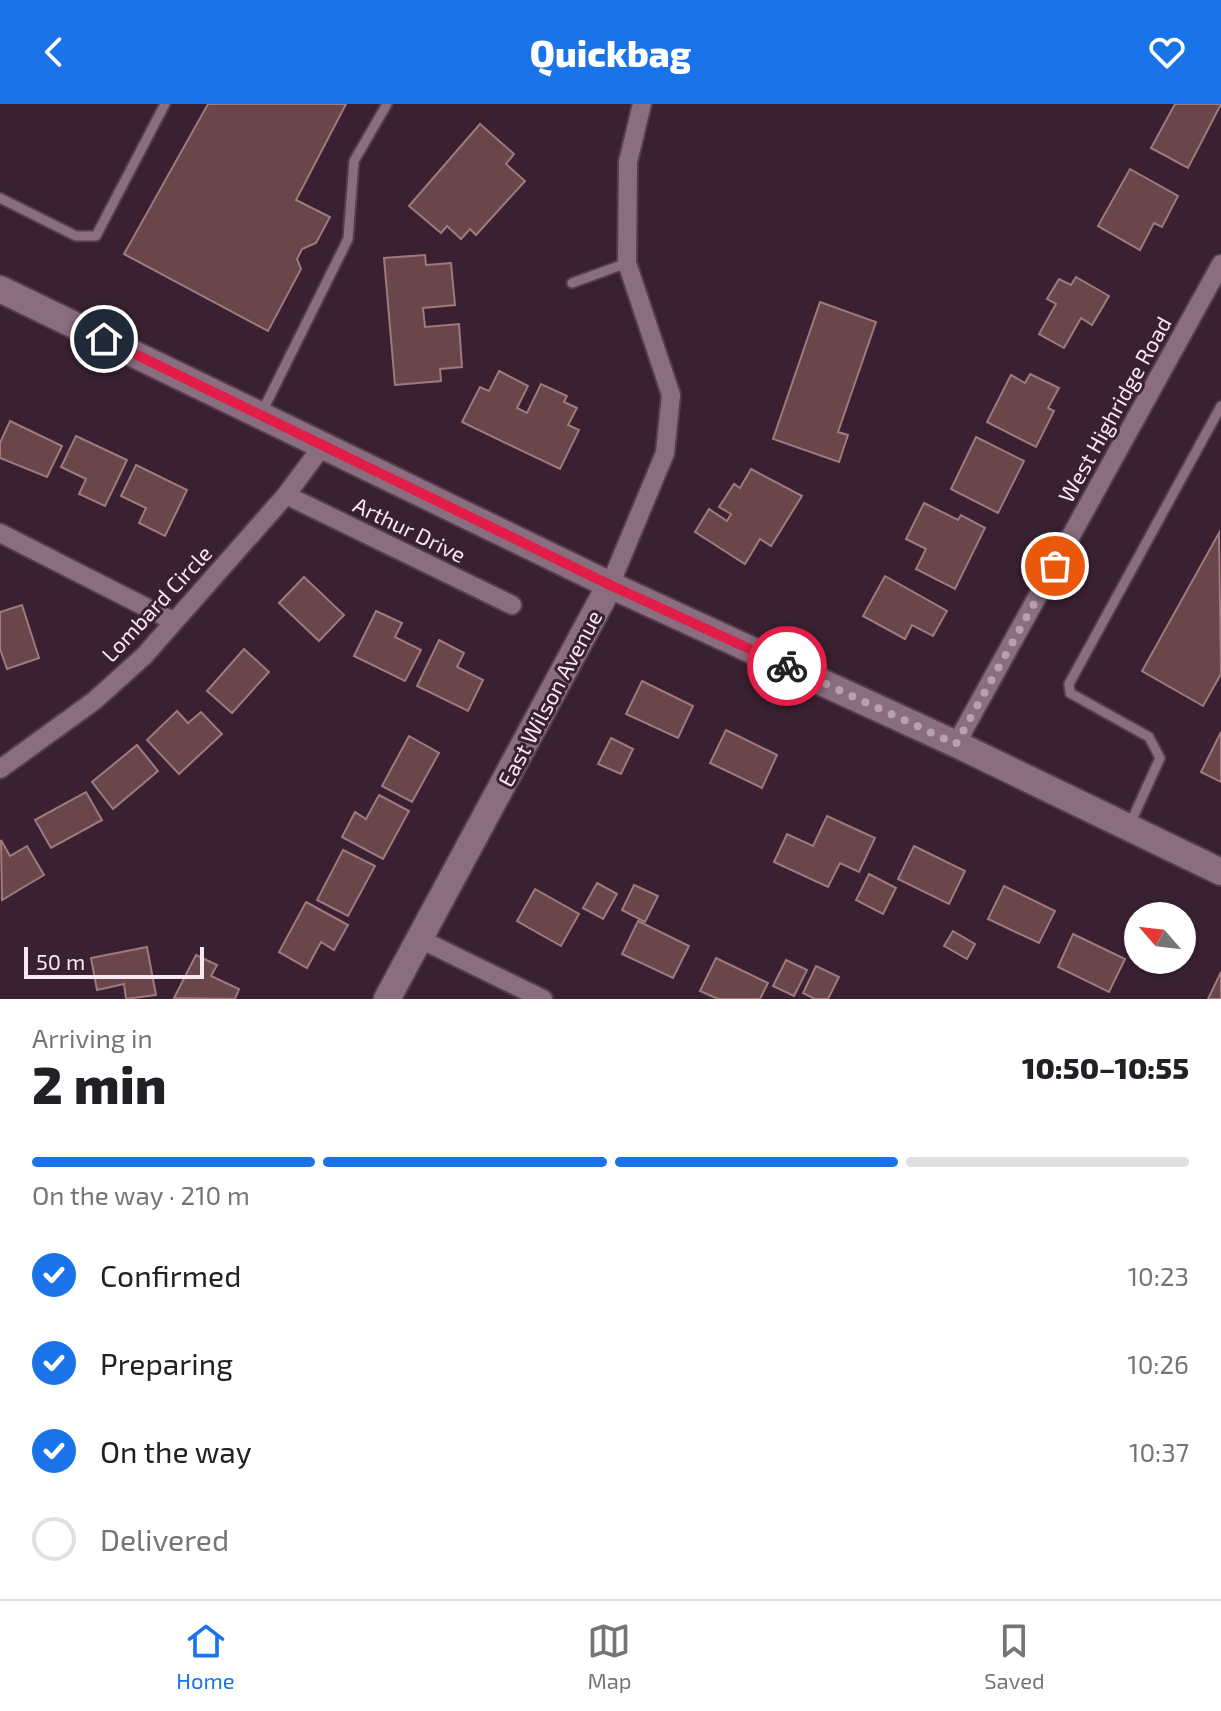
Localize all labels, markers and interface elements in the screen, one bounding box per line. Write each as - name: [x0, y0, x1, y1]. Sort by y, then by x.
- icon: back: [32, 30, 76, 74]
- icon: heart: [1145, 30, 1189, 74]
- text: Quickbag: [530, 31, 691, 74]
- pin: [70, 305, 138, 373]
- street label: West Highridge Road: [1052, 312, 1176, 506]
- icon: home: [82, 317, 126, 361]
- street label: Arthur Drive: [350, 491, 470, 567]
- pin: [1021, 532, 1089, 600]
- street label: Lombard Circle: [96, 539, 216, 667]
- icon: bag: [1033, 544, 1077, 588]
- street label: East Wilson Avenue: [492, 605, 606, 791]
- courier: [747, 626, 827, 706]
- icon: bike: [765, 644, 809, 688]
- north arrow: [1124, 902, 1196, 974]
- map controls: [1124, 902, 1196, 974]
- scale bar: [24, 943, 204, 979]
- text: 50 m: [36, 948, 85, 974]
- text: Arriving in: [32, 1022, 153, 1053]
- text: 10:50–10:55: [1022, 1049, 1189, 1085]
- text: 2 min: [32, 1052, 167, 1114]
- text: On the way · 210 m: [32, 1179, 250, 1210]
- icon: check: [32, 1253, 76, 1297]
- text: Confirmed: [100, 1257, 241, 1293]
- text: 10:23: [1128, 1260, 1189, 1291]
- icon: check: [32, 1341, 76, 1385]
- text: Preparing: [100, 1345, 233, 1381]
- text: 10:26: [1127, 1348, 1189, 1379]
- icon: check: [32, 1429, 76, 1473]
- text: On the way: [100, 1433, 252, 1469]
- text: 10:37: [1129, 1436, 1189, 1467]
- text: Delivered: [100, 1521, 229, 1557]
- tab: Home: [176, 1619, 235, 1693]
- tab: Map: [587, 1619, 632, 1693]
- tab: Saved: [984, 1619, 1045, 1693]

